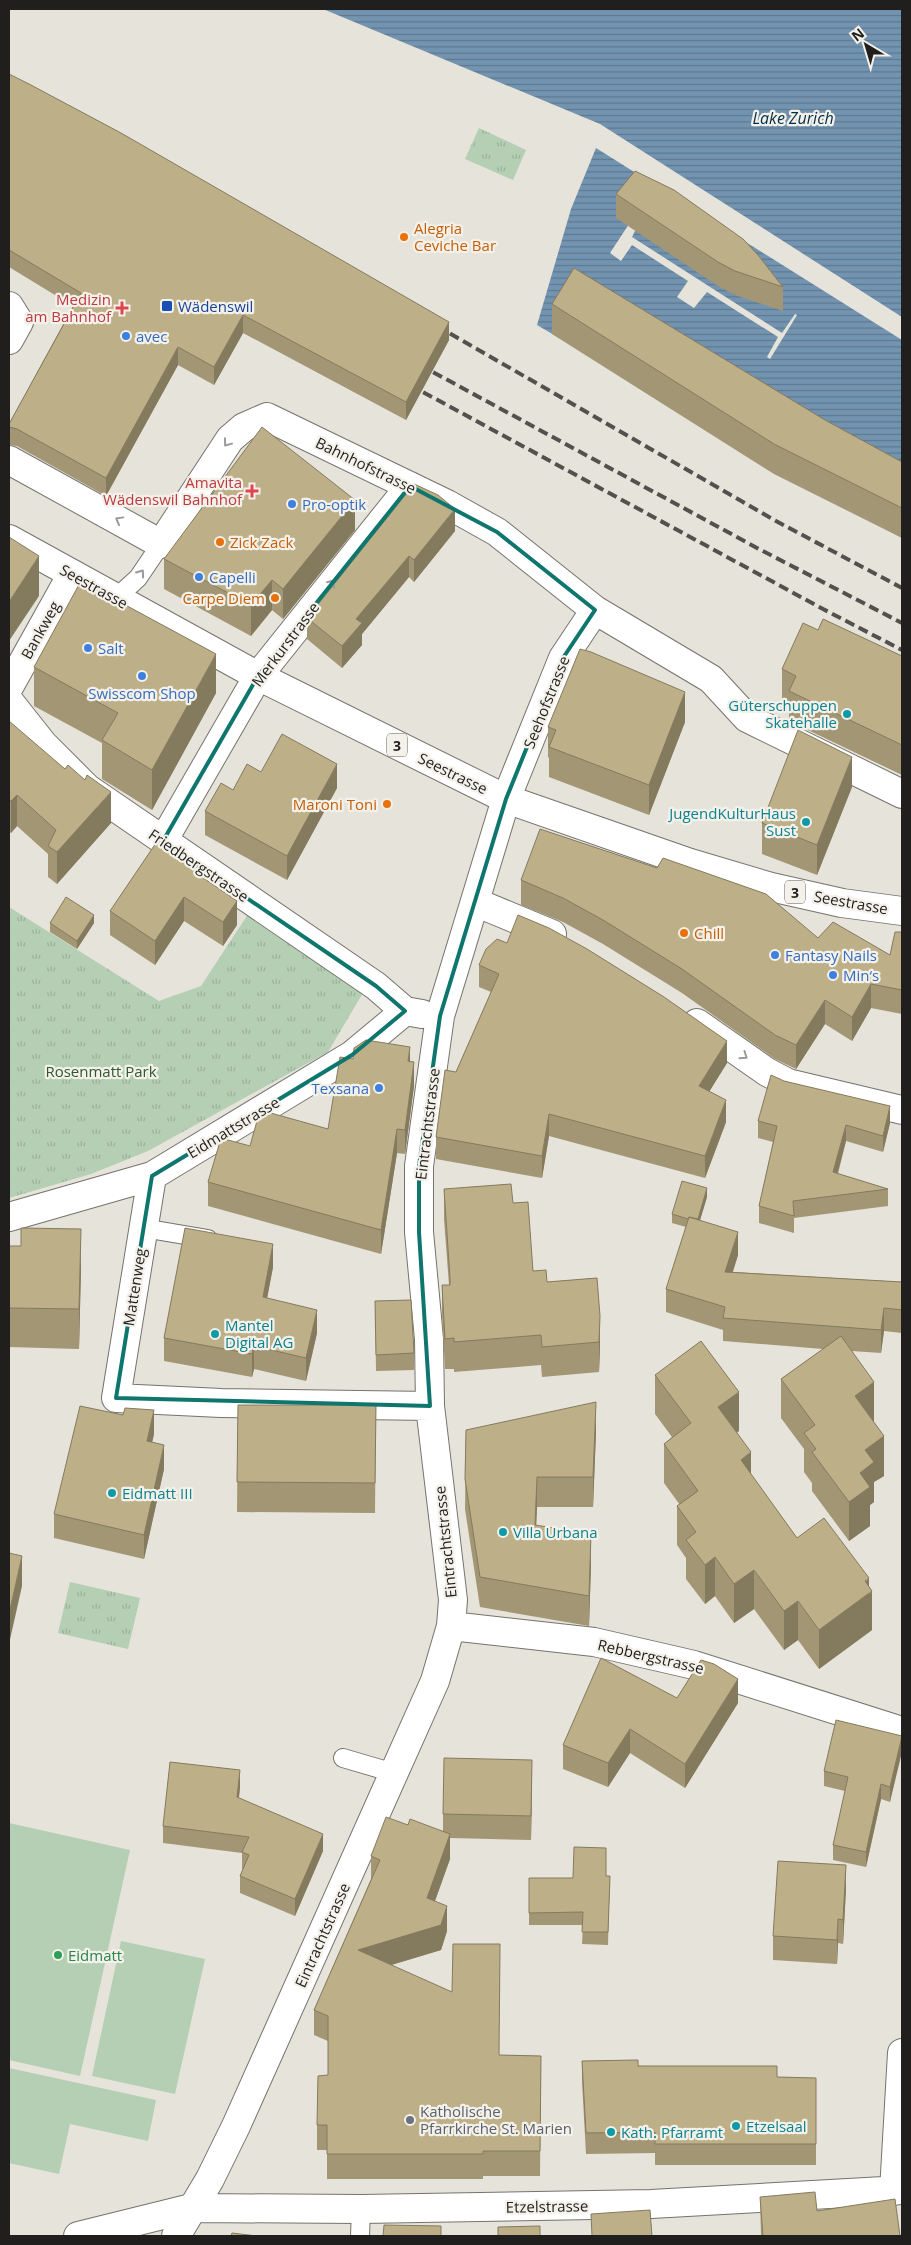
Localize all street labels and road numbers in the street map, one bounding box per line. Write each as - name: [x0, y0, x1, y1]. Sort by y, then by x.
- street label: Bahnhofstrasse: [312, 432, 420, 498]
- street label: Seestrasse: [56, 559, 132, 613]
- street label: Bankweg: [16, 597, 64, 663]
- street label: Merkurstrasse: [247, 598, 323, 690]
- street label: Seehofstrasse: [518, 653, 574, 751]
- road number: 3: [387, 734, 407, 756]
- street label: Seestrasse: [415, 748, 491, 798]
- street label: Friedbergstrasse: [145, 824, 253, 906]
- road number: 3: [785, 880, 805, 904]
- street label: Seestrasse: [812, 886, 890, 918]
- street label: Eintrachtstrasse: [410, 1067, 444, 1181]
- street label: Eidmattstrasse: [183, 1092, 283, 1162]
- street label: Mattenweg: [118, 1247, 150, 1327]
- street label: Eintrachtstrasse: [429, 1485, 461, 1599]
- street label: Rebbergstrasse: [596, 1634, 706, 1678]
- street label: Eintrachtstrasse: [290, 1880, 354, 1990]
- street label: Etzelstrasse: [506, 2195, 588, 2217]

